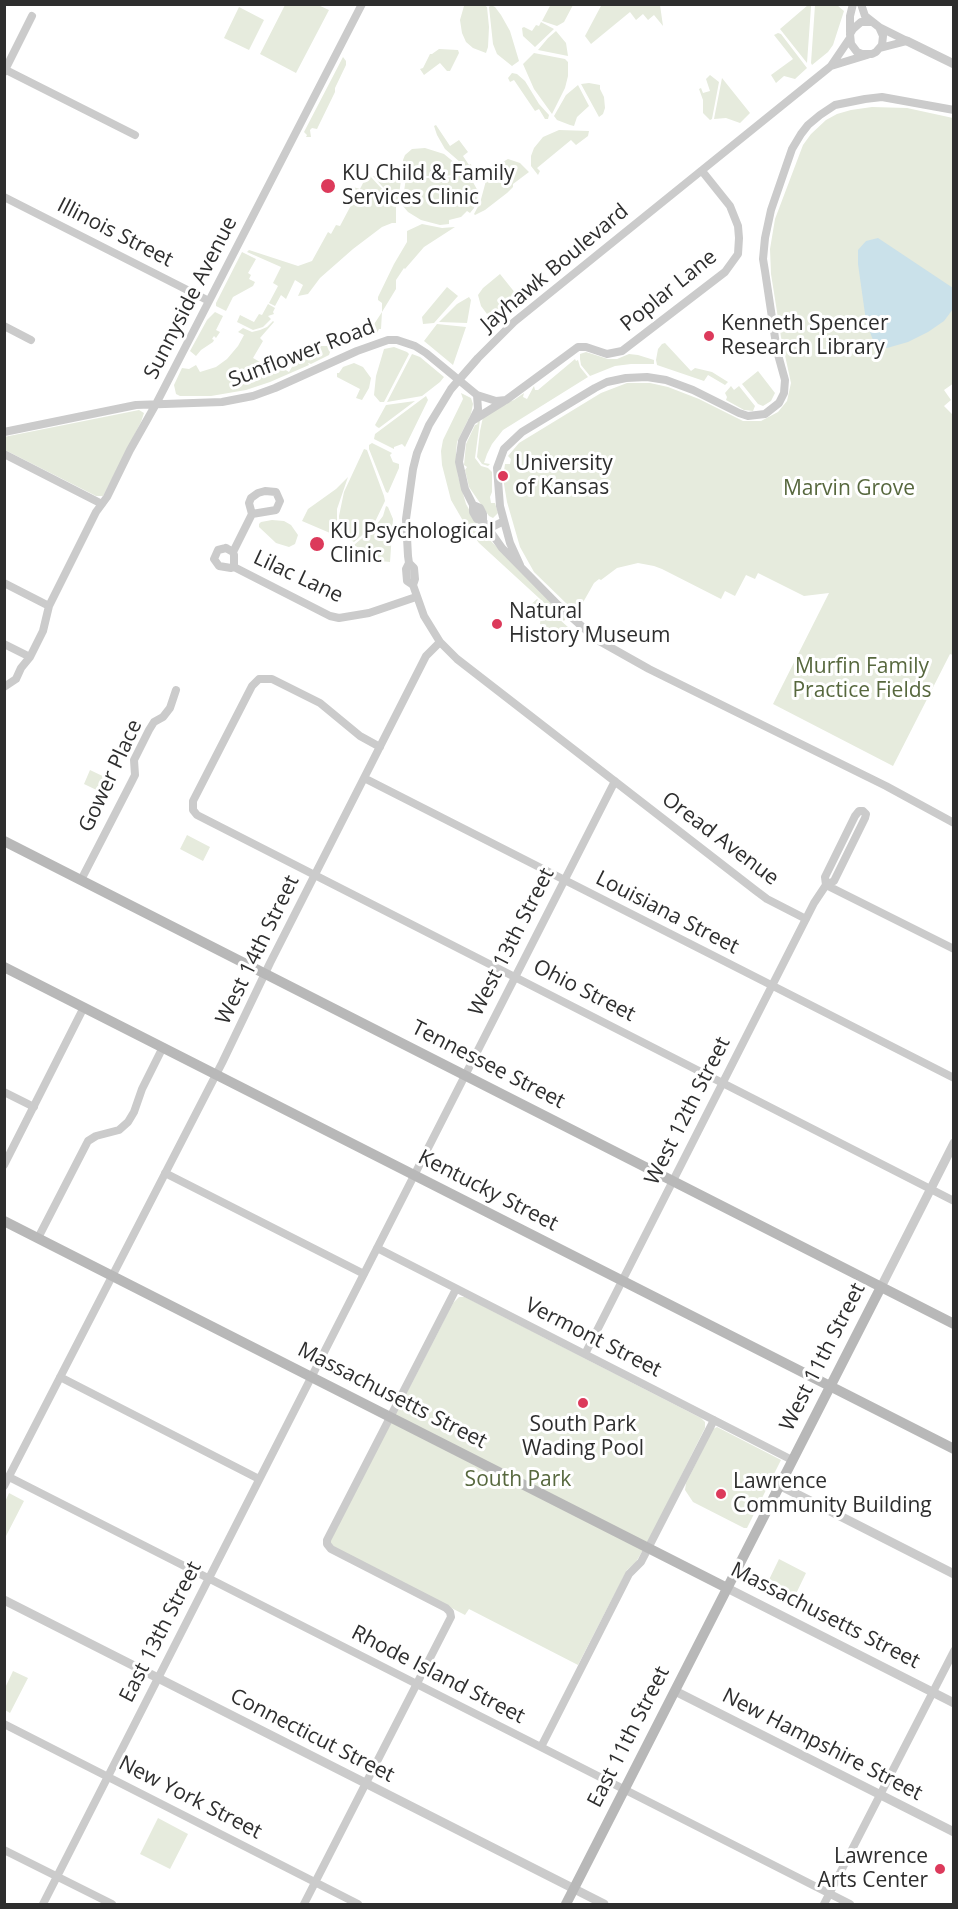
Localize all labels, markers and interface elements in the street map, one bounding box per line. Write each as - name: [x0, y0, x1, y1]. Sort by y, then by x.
- place label: KU Child & Family Services Clinic: [342, 161, 514, 211]
- marker: KU Child & Family Services Clinic: [319, 177, 337, 195]
- street label: Illinois Street: [53, 193, 177, 273]
- street label: Jayhawk Boulevard: [476, 199, 634, 337]
- street label: Sunnyside Avenue: [139, 212, 243, 384]
- street label: Poplar Lane: [616, 245, 722, 337]
- place label: Kenneth Spencer Research Library: [721, 311, 888, 361]
- street label: Sunflower Road: [225, 315, 379, 393]
- marker: Kenneth Spencer Research Library: [702, 329, 716, 343]
- place label: University of Kansas: [515, 451, 613, 501]
- marker: University of Kansas: [496, 469, 510, 483]
- park label: Marvin Grove: [783, 476, 915, 502]
- place label: KU Psychological Clinic: [330, 519, 494, 569]
- marker: KU Psychological Clinic: [308, 535, 326, 553]
- street label: Lilac Lane: [249, 545, 347, 609]
- place label: Natural History Museum: [509, 599, 670, 649]
- marker: Natural History Museum: [490, 617, 504, 631]
- park label: Murfin Family Practice Fields: [792, 654, 932, 704]
- street label: Gower Place: [74, 716, 148, 836]
- street label: Oread Avenue: [657, 787, 783, 891]
- street label: West 13th Street: [464, 864, 560, 1020]
- street label: Louisiana Street: [591, 866, 743, 960]
- street label: West 14th Street: [211, 871, 305, 1029]
- street label: Ohio Street: [529, 955, 639, 1027]
- street label: Tennessee Street: [407, 1015, 569, 1115]
- street label: West 12th Street: [640, 1033, 736, 1189]
- street label: Kentucky Street: [414, 1145, 562, 1237]
- street label: West 11th Street: [775, 1279, 871, 1435]
- street label: Vermont Street: [521, 1293, 665, 1383]
- street label: Massachusetts Street: [293, 1337, 491, 1455]
- marker: South Park Wading Pool: [576, 1396, 590, 1410]
- place label: South Park Wading Pool: [522, 1412, 644, 1462]
- park label: South Park: [465, 1467, 571, 1493]
- place label: Lawrence Community Building: [733, 1469, 932, 1519]
- marker: Lawrence Community Building: [714, 1487, 728, 1501]
- street label: East 13th Street: [115, 1557, 207, 1707]
- street label: Massachusetts Street: [726, 1557, 924, 1675]
- street label: Rhode Island Street: [347, 1620, 529, 1730]
- street label: East 11th Street: [583, 1662, 675, 1812]
- street label: Connecticut Street: [226, 1684, 398, 1788]
- street label: New Hampshire Street: [718, 1684, 926, 1806]
- street label: New York Street: [114, 1751, 266, 1845]
- place label: Lawrence Arts Center: [817, 1844, 928, 1894]
- marker: Lawrence Arts Center: [933, 1862, 947, 1876]

